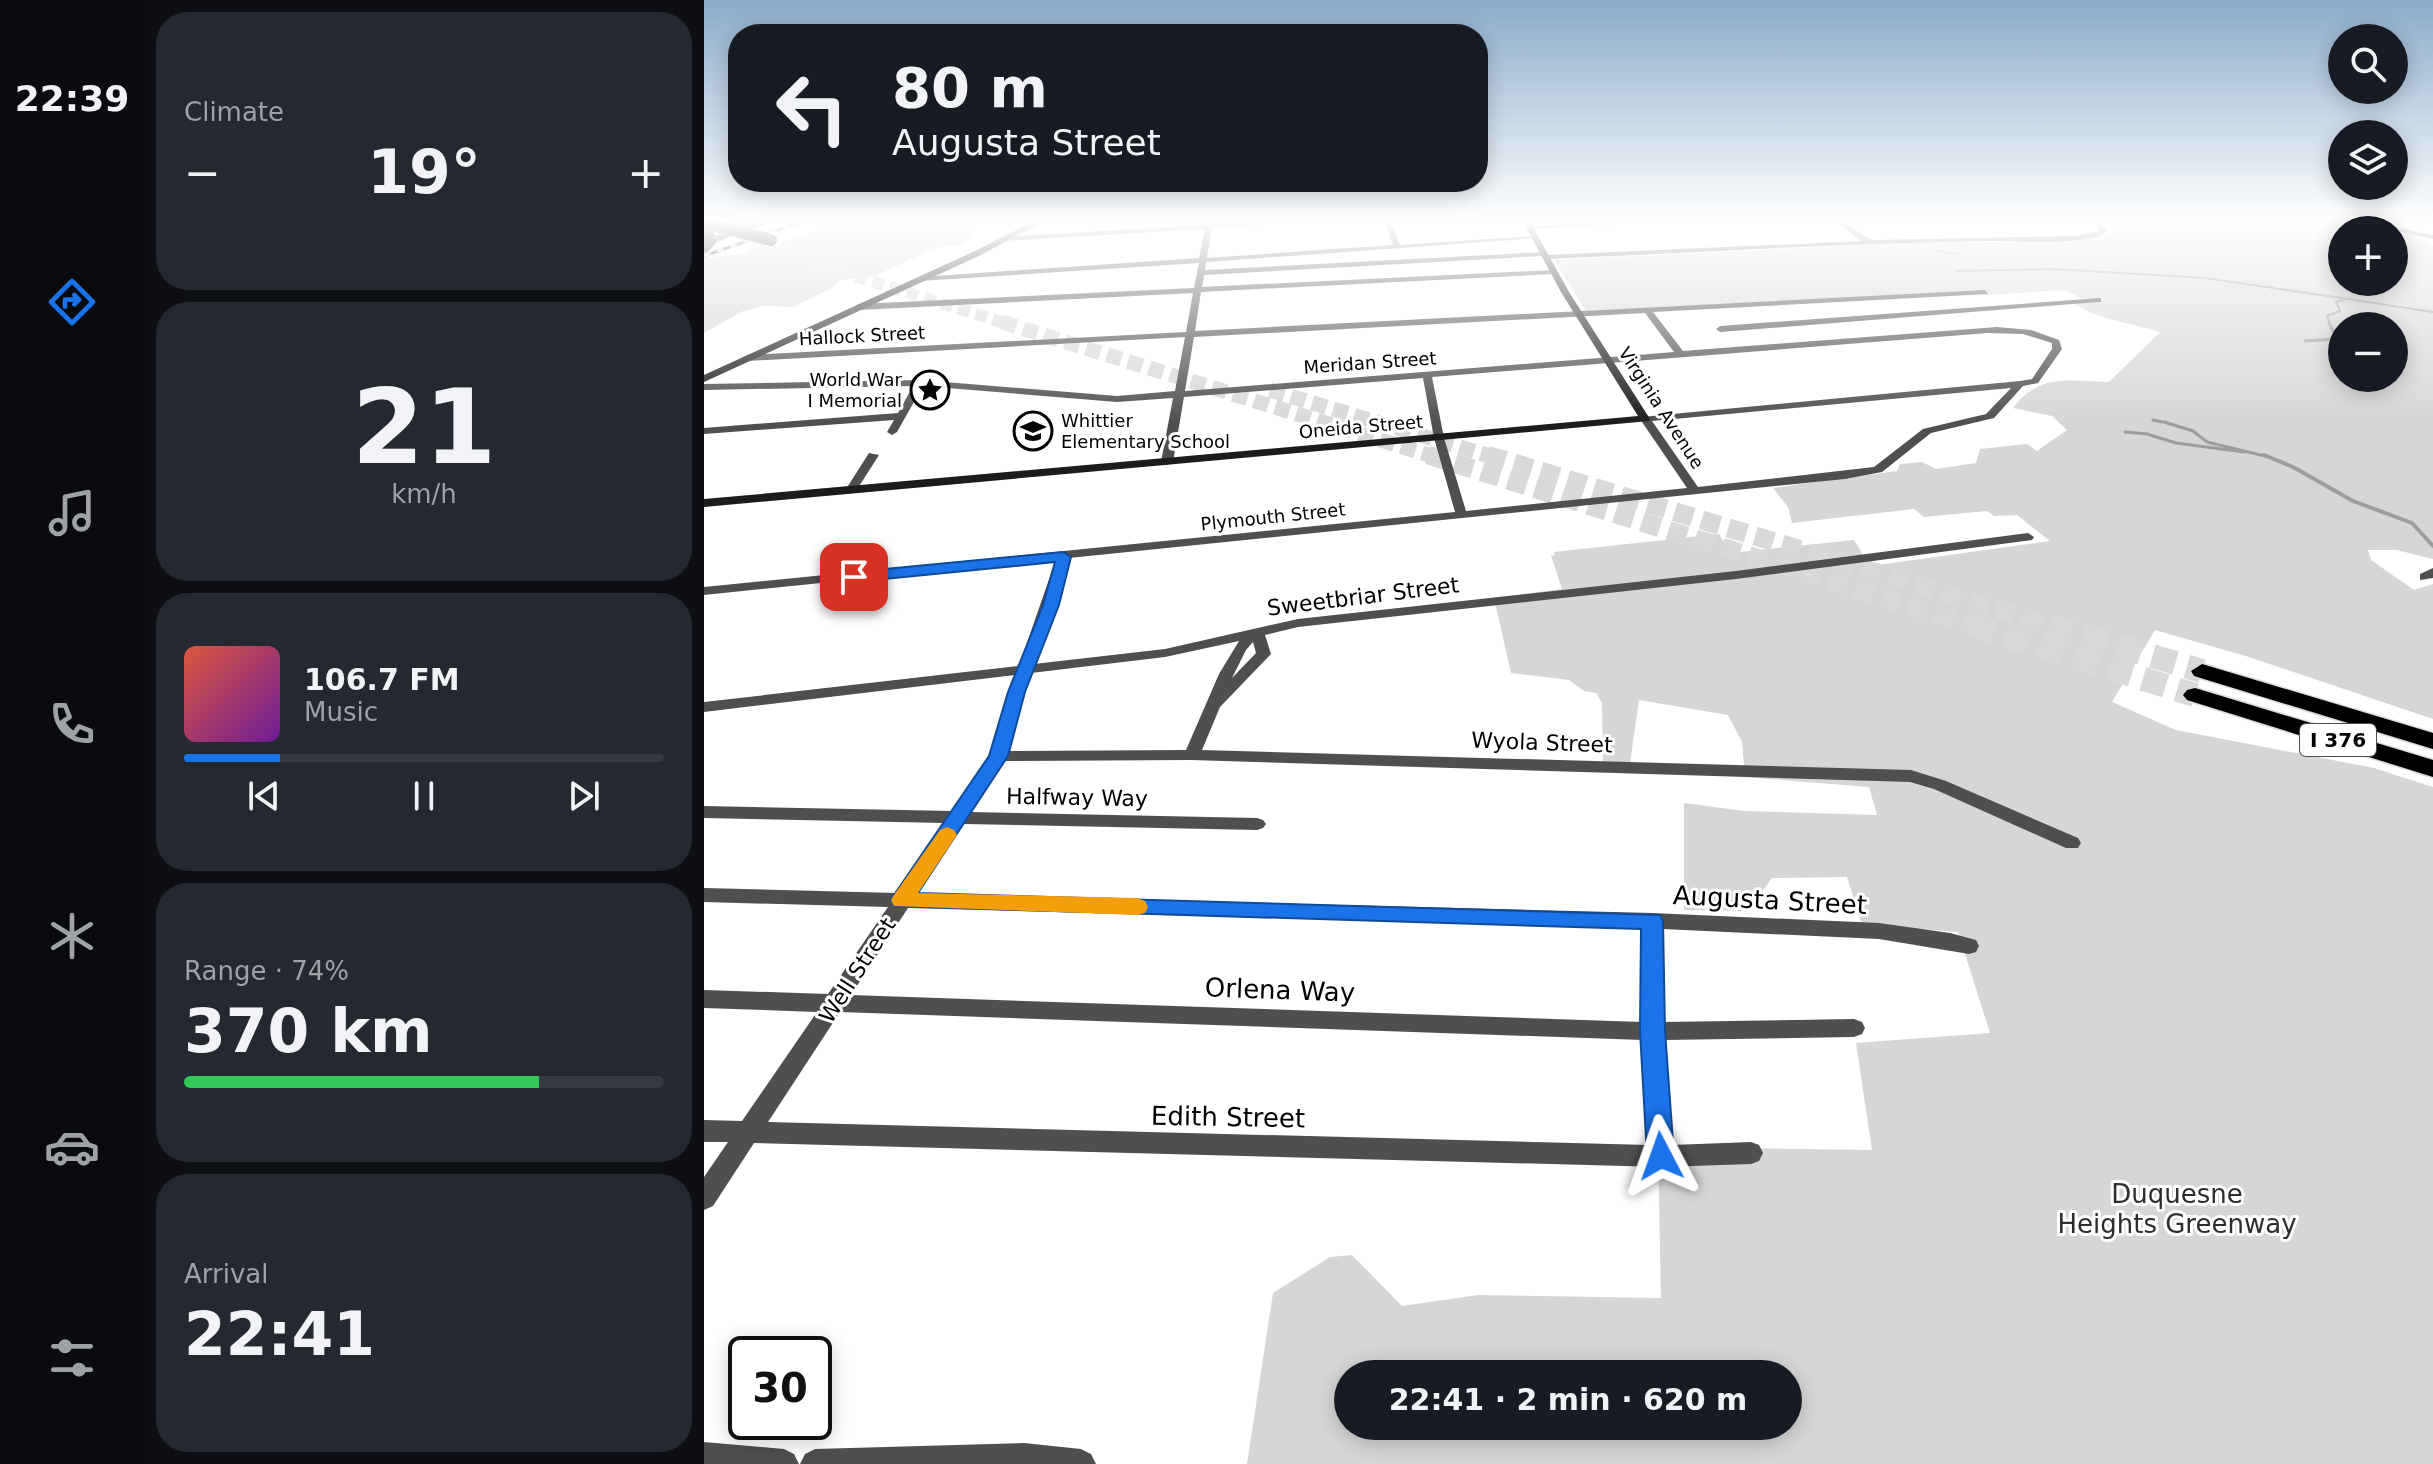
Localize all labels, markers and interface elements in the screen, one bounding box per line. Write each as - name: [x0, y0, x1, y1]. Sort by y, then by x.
- map controls: [2328, 24, 2408, 392]
- button: search: [2328, 24, 2408, 104]
- text: 80 m: [892, 55, 1048, 120]
- icon: left: [760, 56, 864, 160]
- text: 22:39: [15, 78, 129, 119]
- text: Climate: [184, 97, 284, 127]
- button: layers: [2328, 120, 2408, 200]
- text: Augusta Street: [892, 122, 1161, 163]
- text: 19°: [367, 137, 481, 207]
- text: −: [184, 147, 221, 198]
- text: +: [627, 147, 664, 198]
- button: +: [2328, 216, 2408, 296]
- icon: directions: [44, 274, 100, 330]
- button: −: [2328, 312, 2408, 392]
- street label: Hallock Street: [798, 322, 926, 349]
- street label: Virginia Avenue: [1614, 343, 1708, 472]
- street label: Meridan Street: [1303, 347, 1437, 378]
- text: 21: [352, 366, 496, 488]
- place label: World War I Memorial: [807, 369, 903, 411]
- place icon: World War I Memorial: [909, 369, 951, 411]
- school or university icon: Whittier Elementary School: [1012, 410, 1054, 452]
- place label: Whittier Elementary School: [1061, 410, 1230, 452]
- street label: Oneida Street: [1298, 411, 1424, 442]
- text: km/h: [391, 479, 457, 509]
- icon: music: [44, 485, 100, 541]
- street label: Plymouth Street: [1200, 498, 1346, 535]
- pin: [820, 543, 888, 611]
- icon: arrive: [832, 555, 876, 599]
- street label: Sweetbriar Street: [1266, 572, 1461, 621]
- text: 106.7 FM: [304, 662, 460, 697]
- icon: phone: [44, 696, 100, 752]
- text: Music: [304, 697, 378, 727]
- road number: I 376: [2300, 724, 2376, 756]
- street label: Wyola Street: [1471, 728, 1613, 757]
- icon: previous: [242, 774, 286, 818]
- icon: pause: [402, 774, 446, 818]
- icon: next: [562, 774, 606, 818]
- street label: Halfway Way: [1006, 784, 1148, 811]
- street label: Augusta Street: [1672, 880, 1868, 920]
- icon: climate: [44, 908, 100, 964]
- street label: Well Street: [814, 913, 901, 1027]
- text: Range · 74%: [184, 956, 349, 986]
- street label: Orlena Way: [1204, 972, 1356, 1008]
- text: 370 km: [184, 996, 433, 1066]
- street label: Edith Street: [1151, 1101, 1305, 1133]
- position arrow: [1619, 1114, 1703, 1198]
- icon: car: [44, 1119, 100, 1175]
- park label: Duquesne Heights Greenway: [2057, 1179, 2297, 1239]
- text: Arrival: [184, 1259, 268, 1289]
- text: 22:41: [184, 1299, 375, 1369]
- icon: filters: [44, 1330, 100, 1386]
- speed limit sign: 30: [728, 1336, 832, 1440]
- text: 22:41 · 2 min · 620 m: [1389, 1382, 1747, 1417]

